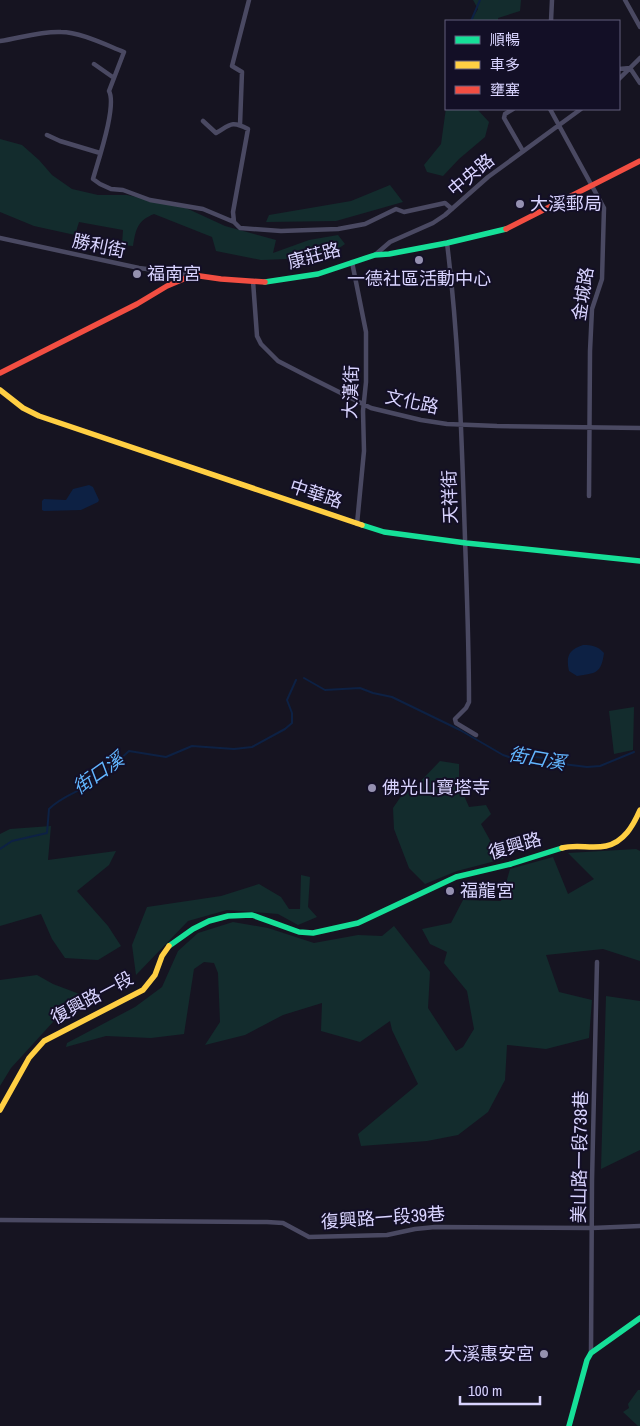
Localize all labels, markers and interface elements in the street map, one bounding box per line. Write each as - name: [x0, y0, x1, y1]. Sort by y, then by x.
- legend: [445, 20, 620, 110]
- text: 順暢: [490, 29, 520, 50]
- text: 車多: [490, 54, 520, 75]
- text: 壅塞: [490, 79, 520, 100]
- street label: 中央路: [442, 148, 499, 202]
- place label: 大溪郵局: [530, 191, 602, 216]
- marker: 大溪郵局: [514, 198, 526, 210]
- street label: 勝利街: [70, 228, 128, 263]
- street label: 康莊路: [285, 236, 343, 275]
- marker: 一德社區活動中心: [413, 254, 425, 266]
- place label: 福南宮: [147, 261, 201, 286]
- street label: 金城路: [566, 265, 599, 323]
- place label: 一德社區活動中心: [347, 266, 491, 291]
- marker: 福南宮: [131, 268, 143, 280]
- street label: 大漢街: [337, 365, 364, 419]
- street label: 文化路: [383, 384, 441, 419]
- street label: 天祥街: [436, 470, 463, 524]
- street label: 中華路: [287, 473, 346, 514]
- water label: 街口溪: [507, 740, 570, 776]
- water label: 街口溪: [67, 744, 131, 800]
- place label: 佛光山寶塔寺: [382, 775, 490, 800]
- marker: 佛光山寶塔寺: [366, 782, 378, 794]
- street label: 復興路: [485, 826, 544, 865]
- place label: 福龍宮: [460, 878, 514, 903]
- marker: 福龍宮: [444, 885, 456, 897]
- street label: 復興路一段: [46, 965, 137, 1030]
- street label: 美山路一段738巷: [566, 1090, 593, 1224]
- street label: 復興路一段39巷: [320, 1201, 446, 1234]
- place label: 大溪惠安宮: [444, 1341, 534, 1366]
- marker: 大溪惠安宮: [538, 1348, 550, 1360]
- scale bar: [460, 1374, 540, 1406]
- text: 100 m: [468, 1380, 502, 1401]

